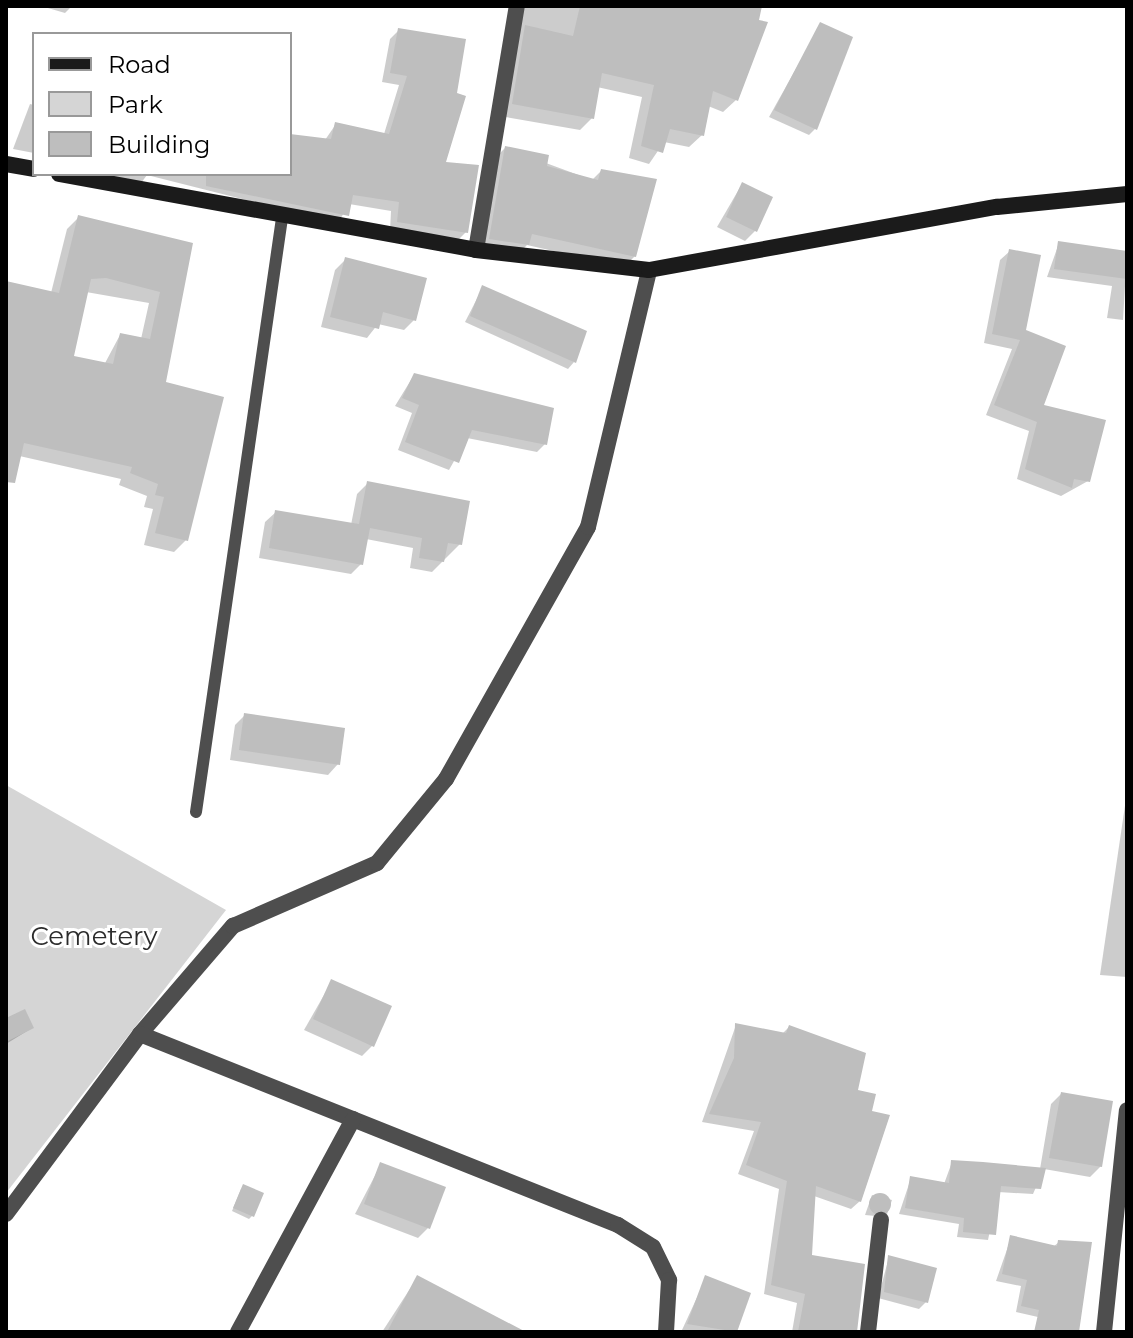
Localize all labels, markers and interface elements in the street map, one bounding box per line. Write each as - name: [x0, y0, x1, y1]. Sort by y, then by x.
- legend: [32, 32, 292, 176]
- text: Road: [108, 50, 171, 79]
- text: Park: [108, 90, 163, 119]
- text: Building: [108, 130, 211, 159]
- park label: Cemetery: [31, 921, 157, 953]

